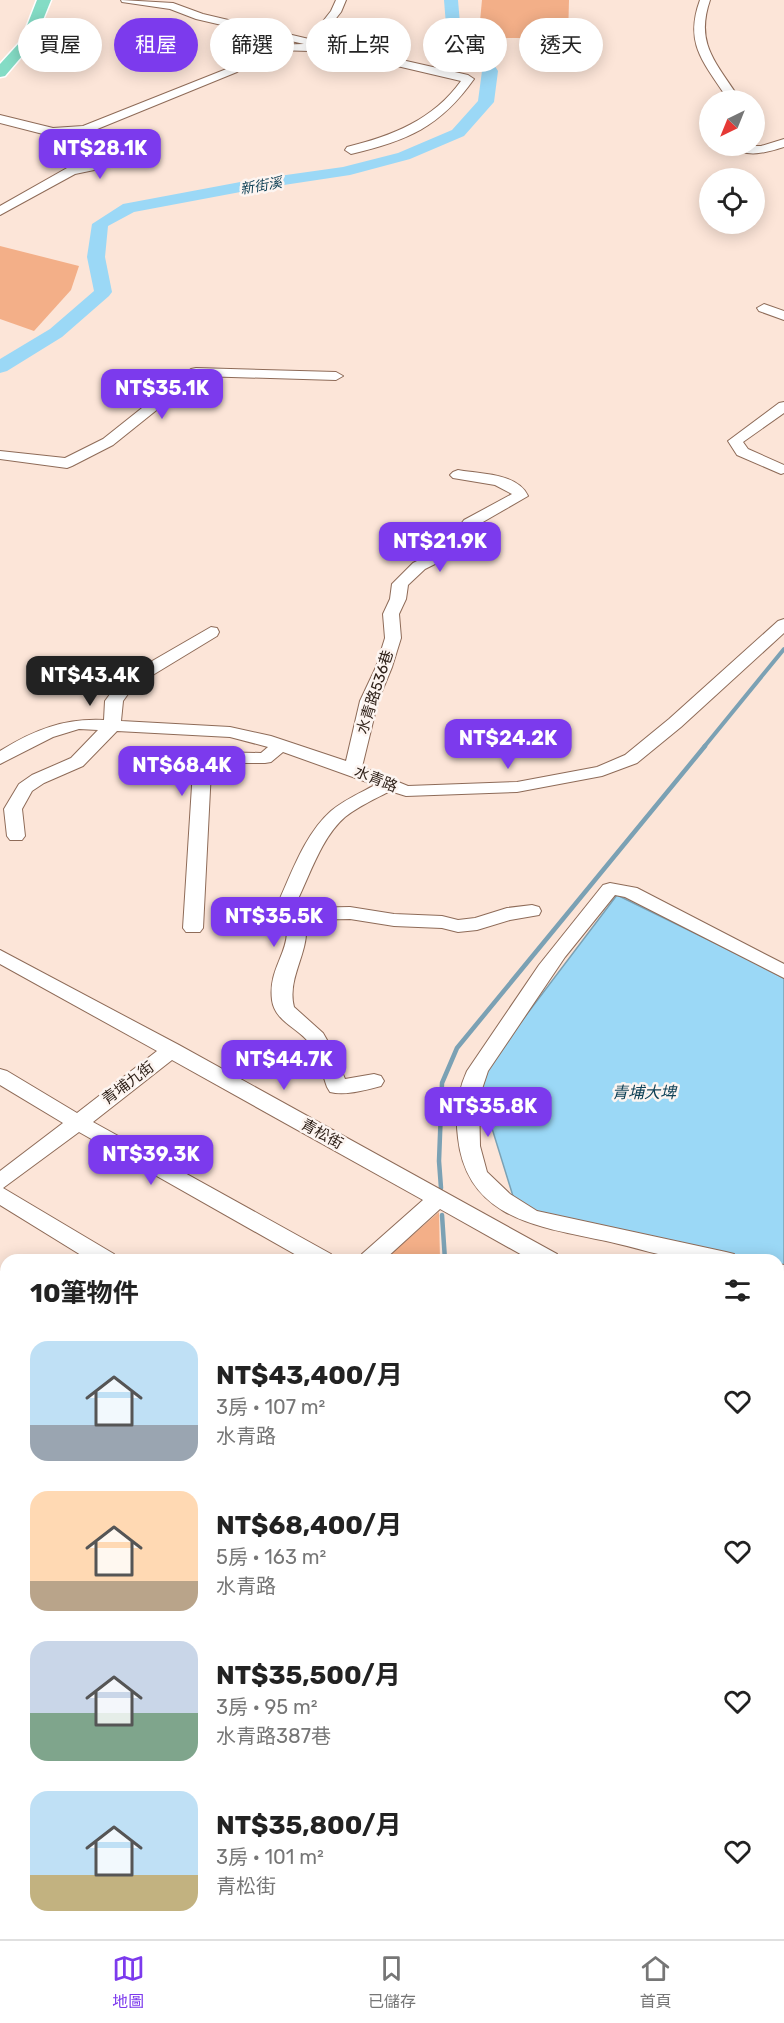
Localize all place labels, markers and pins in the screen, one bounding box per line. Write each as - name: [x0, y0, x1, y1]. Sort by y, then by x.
- pin: NT$28.1K: [38, 129, 162, 180]
- pin: NT$35.1K: [100, 369, 224, 420]
- pin: NT$21.9K: [378, 522, 502, 573]
- pin: NT$43.4K: [28, 656, 152, 707]
- pin: NT$24.2K: [446, 719, 570, 770]
- pin: NT$68.4K: [120, 746, 244, 797]
- pin: NT$35.5K: [212, 897, 336, 948]
- pin: NT$44.7K: [222, 1040, 346, 1091]
- pin: NT$35.8K: [426, 1087, 550, 1138]
- pin: NT$39.3K: [89, 1135, 213, 1186]

